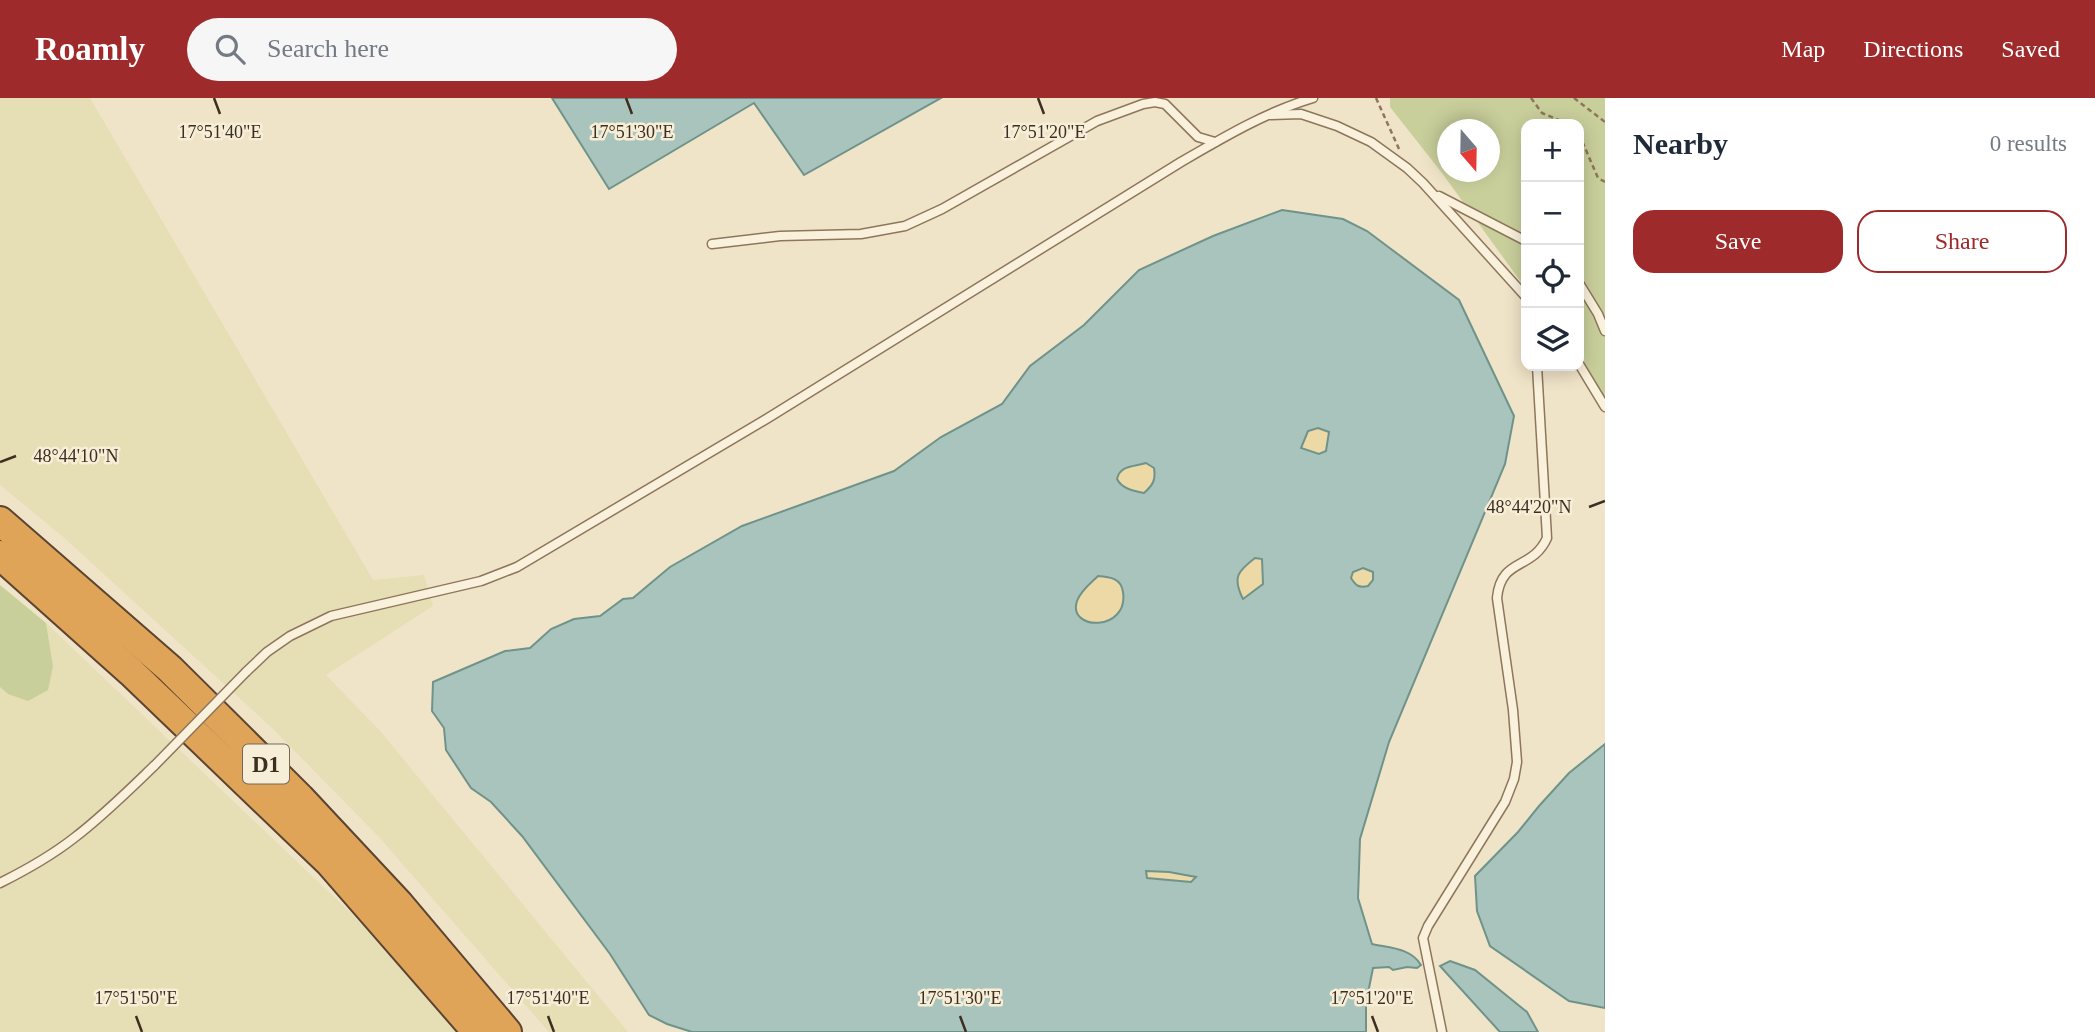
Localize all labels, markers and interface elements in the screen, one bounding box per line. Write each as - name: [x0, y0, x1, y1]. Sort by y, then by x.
- search box: [187, 18, 677, 81]
- icon: search: [211, 30, 249, 68]
- text: Roamly: [35, 31, 145, 67]
- text: Search here: [267, 34, 389, 63]
- text: Map: [1781, 36, 1825, 62]
- text: Directions: [1863, 36, 1963, 62]
- text: Saved: [2001, 36, 2060, 62]
- north arrow: [1437, 119, 1500, 182]
- map controls: [1521, 119, 1584, 371]
- button: +: [1521, 119, 1584, 182]
- text: 17°51'40"E: [179, 122, 261, 142]
- text: 17°51'30"E: [591, 122, 673, 142]
- text: 17°51'20"E: [1003, 122, 1085, 142]
- text: Nearby: [1633, 127, 1728, 160]
- text: 0 results: [1990, 131, 2067, 156]
- button: −: [1521, 182, 1584, 245]
- button: Save: [1633, 210, 1843, 273]
- button: Share: [1857, 210, 2067, 273]
- button: locate: [1521, 245, 1584, 308]
- button: layers: [1521, 308, 1584, 371]
- text: 48°44'10"N: [34, 446, 118, 466]
- text: 48°44'20"N: [1487, 497, 1571, 517]
- road number: D1: [243, 744, 289, 784]
- text: 17°51'50"E: [95, 988, 177, 1008]
- text: 17°51'40"E: [507, 988, 589, 1008]
- text: 17°51'30"E: [919, 988, 1001, 1008]
- text: 17°51'20"E: [1331, 988, 1413, 1008]

